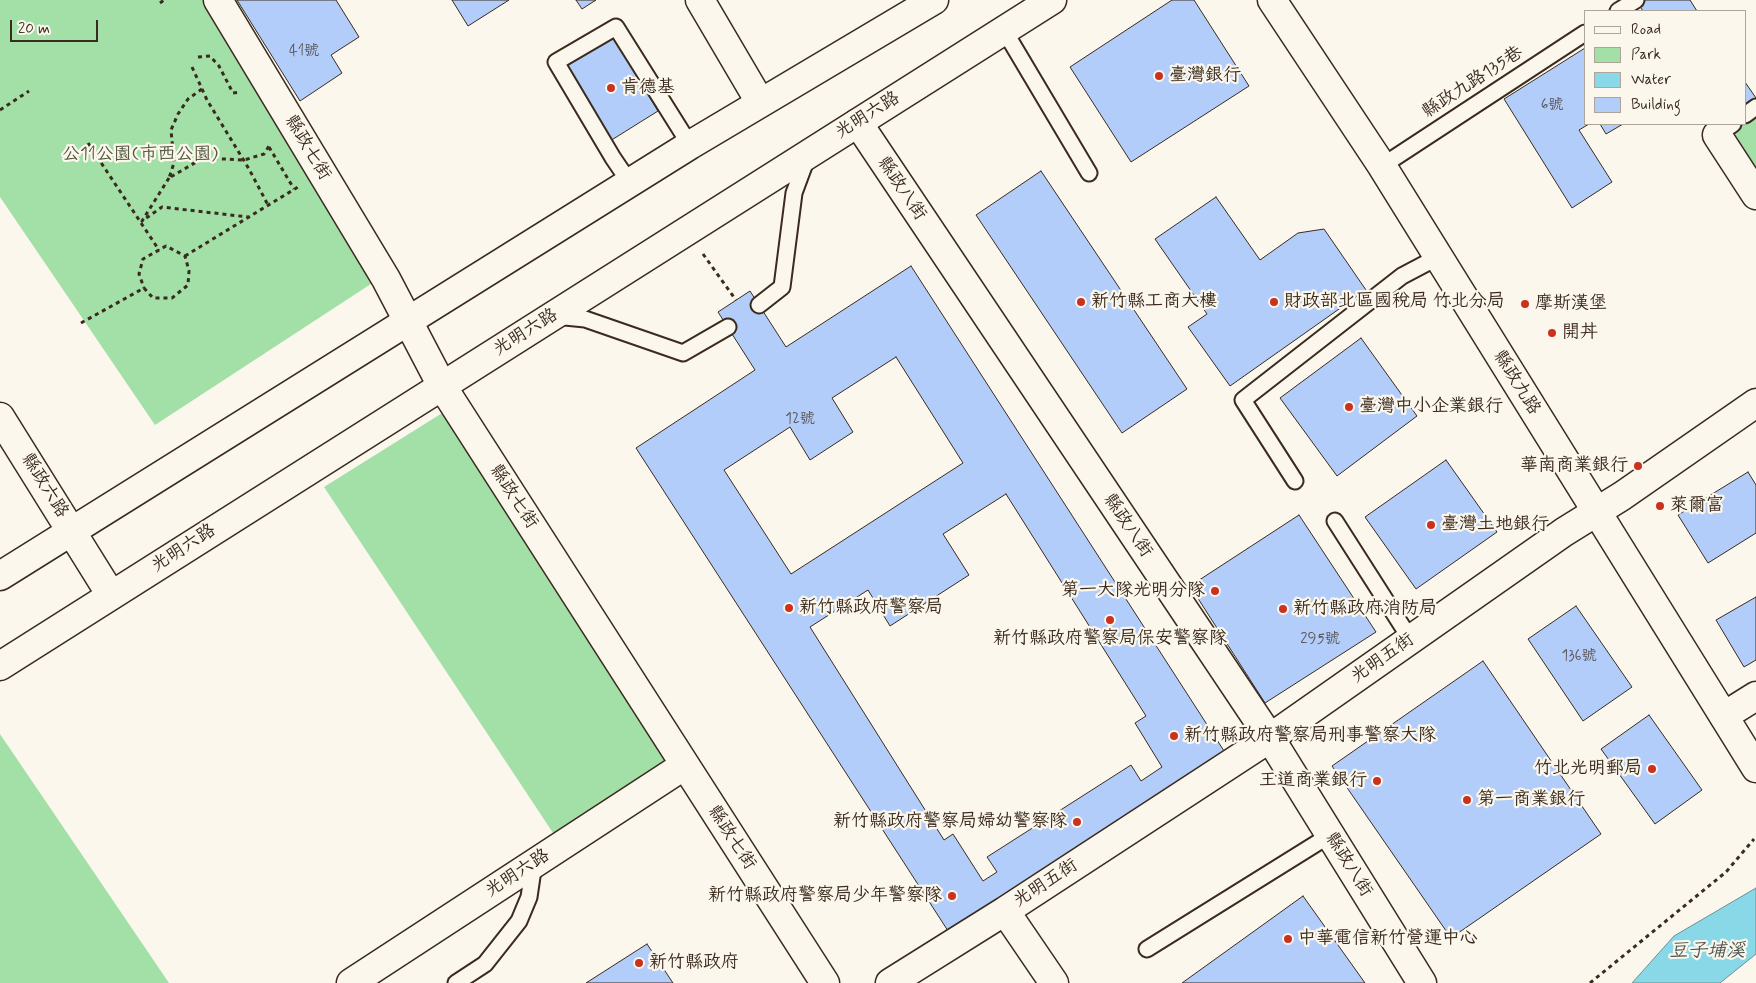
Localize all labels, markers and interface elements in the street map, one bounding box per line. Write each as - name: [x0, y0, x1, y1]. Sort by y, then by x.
- scale bar: [12, 10, 100, 42]
- legend: [1584, 10, 1746, 125]
- text: 20 m: [18, 19, 50, 39]
- text: Road: [1631, 20, 1661, 40]
- street label: 縣政九路135巷: [1419, 42, 1527, 124]
- house number: 41號: [289, 43, 319, 61]
- text: Park: [1631, 45, 1661, 65]
- place label: 臺灣銀行: [1169, 65, 1241, 87]
- marker: 臺灣銀行: [1153, 70, 1165, 82]
- text: Water: [1631, 70, 1671, 90]
- place label: 肯德基: [621, 77, 675, 99]
- marker: 肯德基: [605, 82, 617, 94]
- street label: 光明六路: [832, 88, 904, 144]
- text: Building: [1631, 95, 1681, 115]
- house number: 6號: [1541, 97, 1563, 115]
- street label: 縣政七街: [279, 112, 335, 184]
- park label: 公11公園(市西公園): [62, 144, 218, 166]
- street label: 縣政八街: [872, 153, 930, 225]
- place label: 新竹縣工商大樓: [1091, 291, 1217, 313]
- place label: 財政部北區國稅局 竹北分局: [1284, 291, 1505, 313]
- place label: 摩斯漢堡: [1535, 293, 1607, 315]
- marker: 新竹縣工商大樓: [1075, 296, 1087, 308]
- marker: 財政部北區國稅局 竹北分局: [1268, 296, 1280, 308]
- marker: 摩斯漢堡: [1519, 298, 1531, 310]
- street label: 光明六路: [490, 305, 562, 361]
- place label: 開丼: [1562, 322, 1598, 344]
- marker: 開丼: [1546, 327, 1558, 339]
- street label: 縣政九路: [1488, 347, 1544, 419]
- place label: 臺灣中小企業銀行: [1359, 396, 1503, 418]
- marker: 臺灣中小企業銀行: [1343, 401, 1355, 413]
- house number: 12號: [785, 411, 815, 429]
- street label: 縣政六路: [16, 450, 72, 522]
- place label: 華南商業銀行: [1520, 455, 1628, 477]
- marker: 華南商業銀行: [1632, 460, 1644, 472]
- street label: 縣政七街: [484, 461, 542, 533]
- street label: 縣政八街: [1098, 490, 1156, 562]
- place label: 萊爾富: [1670, 495, 1724, 517]
- marker: 萊爾富: [1654, 500, 1666, 512]
- place label: 臺灣土地銀行: [1441, 514, 1549, 536]
- marker: 臺灣土地銀行: [1425, 519, 1437, 531]
- street label: 光明六路: [148, 520, 220, 578]
- place label: 第一大隊光明分隊: [1061, 580, 1205, 602]
- marker: 第一大隊光明分隊: [1209, 585, 1221, 597]
- place label: 新竹縣政府警察局: [799, 597, 943, 619]
- place label: 新竹縣政府消防局: [1293, 598, 1437, 620]
- marker: 新竹縣政府警察局: [783, 602, 795, 614]
- marker: 新竹縣政府消防局: [1277, 603, 1289, 615]
- marker: 新竹縣政府警察局保安警察隊: [1104, 614, 1116, 626]
- place label: 新竹縣政府警察局保安警察隊: [993, 628, 1227, 650]
- street label: 光明五街: [1347, 630, 1419, 688]
- house number: 295號: [1300, 631, 1340, 649]
- house number: 136號: [1561, 648, 1597, 666]
- place label: 新竹縣政府警察局刑事警察大隊: [1184, 725, 1436, 747]
- marker: 新竹縣政府警察局刑事警察大隊: [1168, 730, 1180, 742]
- place label: 竹北光明郵局: [1534, 758, 1642, 780]
- marker: 竹北光明郵局: [1646, 763, 1658, 775]
- place label: 王道商業銀行: [1259, 770, 1367, 792]
- marker: 王道商業銀行: [1371, 775, 1383, 787]
- place label: 第一商業銀行: [1477, 789, 1585, 811]
- marker: 第一商業銀行: [1461, 794, 1473, 806]
- street label: 縣政七街: [702, 802, 760, 874]
- place label: 新竹縣政府警察局婦幼警察隊: [833, 811, 1067, 833]
- marker: 新竹縣政府警察局婦幼警察隊: [1071, 816, 1083, 828]
- street label: 縣政八街: [1320, 829, 1376, 901]
- street label: 光明六路: [482, 845, 554, 903]
- street label: 光明五街: [1010, 855, 1082, 913]
- place label: 新竹縣政府警察局少年警察隊: [708, 885, 942, 907]
- marker: 新竹縣政府警察局少年警察隊: [946, 890, 958, 902]
- place label: 中華電信新竹營運中心: [1298, 928, 1478, 950]
- marker: 中華電信新竹營運中心: [1282, 933, 1294, 945]
- water label: 豆子埔溪: [1669, 941, 1745, 963]
- place label: 新竹縣政府: [649, 952, 739, 974]
- marker: 新竹縣政府: [633, 957, 645, 969]

